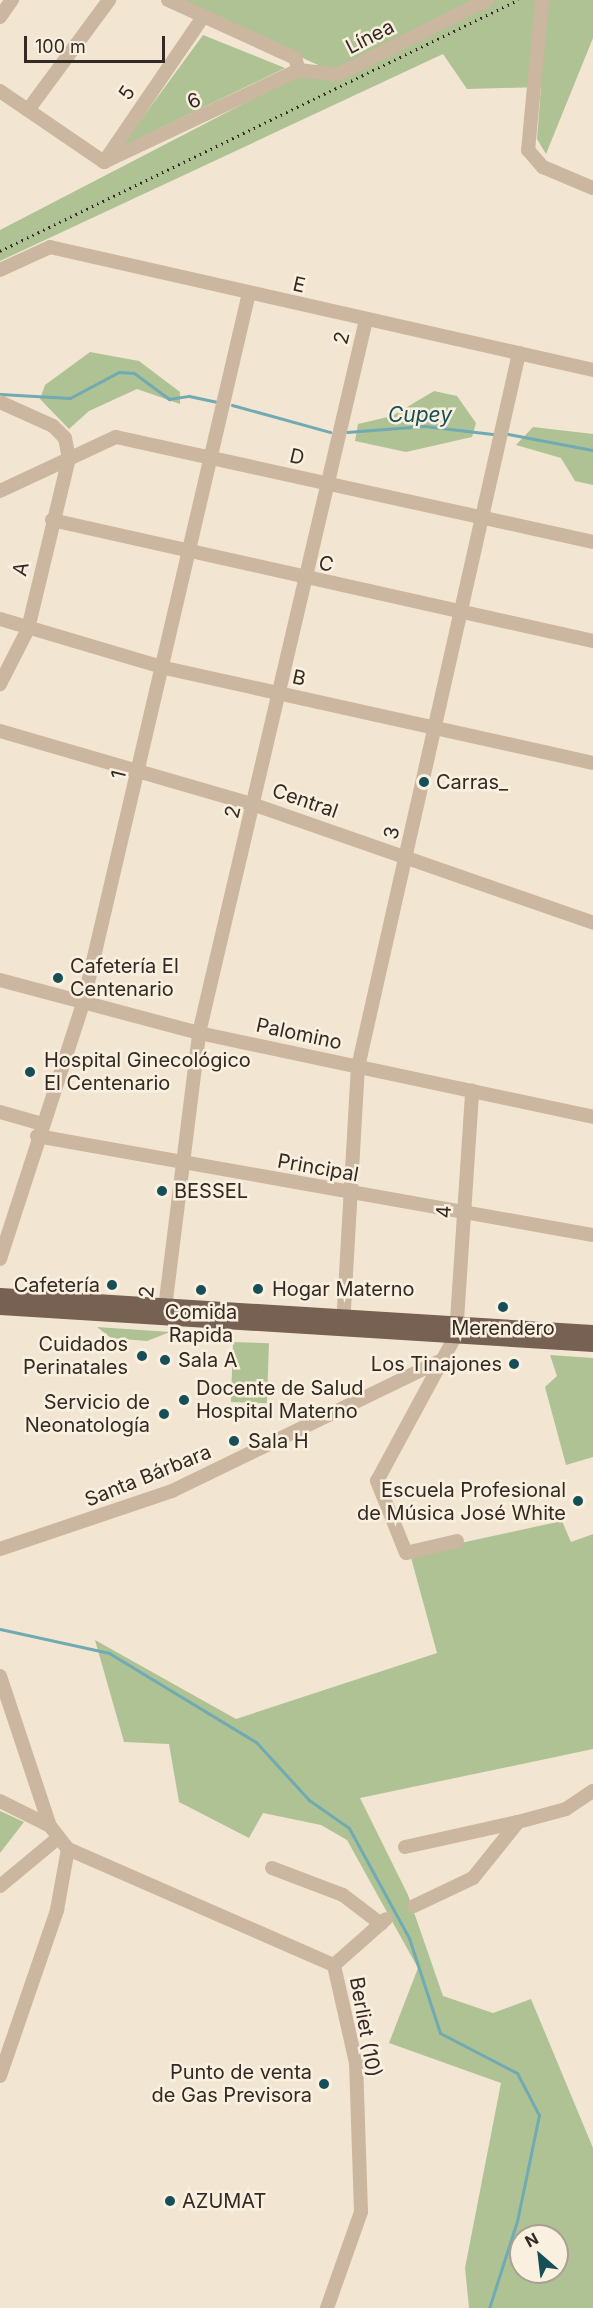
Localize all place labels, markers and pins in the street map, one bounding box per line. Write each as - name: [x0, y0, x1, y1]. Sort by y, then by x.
- place label: Carras_: [436, 770, 508, 794]
- marker: Carras_: [417, 775, 431, 789]
- place label: Cafetería El Centenario: [70, 954, 179, 1001]
- marker: Cafetería El Centenario: [51, 971, 65, 985]
- place label: Hospital Ginecológico El Centenario: [44, 1048, 251, 1095]
- marker: Hospital Ginecológico El Centenario: [21, 1063, 39, 1081]
- place label: BESSEL: [174, 1179, 248, 1203]
- marker: BESSEL: [155, 1184, 169, 1198]
- place label: Cafetería: [14, 1273, 100, 1297]
- place label: Hogar Materno: [272, 1277, 414, 1301]
- marker: Cafetería: [105, 1278, 119, 1292]
- marker: Hogar Materno: [249, 1280, 267, 1298]
- marker: Comida Rapida: [194, 1283, 208, 1297]
- place label: Comida Rapida: [165, 1300, 237, 1347]
- marker: Merendero: [496, 1300, 510, 1314]
- place label: Merendero: [451, 1316, 555, 1340]
- place label: Cuidados Perinatales: [23, 1332, 128, 1379]
- marker: Cuidados Perinatales: [133, 1347, 151, 1365]
- place label: Sala A: [178, 1348, 238, 1372]
- marker: Sala A: [156, 1351, 174, 1369]
- place label: Los Tinajones: [371, 1352, 502, 1376]
- marker: Los Tinajones: [507, 1357, 521, 1371]
- place label: Docente de Salud Hospital Materno: [196, 1376, 363, 1423]
- place label: Servicio de Neonatología: [25, 1390, 150, 1437]
- marker: Docente de Salud Hospital Materno: [177, 1393, 191, 1407]
- marker: Servicio de Neonatología: [155, 1405, 173, 1423]
- place label: Sala H: [248, 1429, 309, 1453]
- marker: Sala H: [225, 1432, 243, 1450]
- place label: Escuela Profesional de Música José White: [357, 1478, 566, 1525]
- marker: Escuela Profesional de Música José White: [571, 1494, 585, 1508]
- place label: Punto de venta de Gas Previsora: [152, 2060, 312, 2107]
- marker: Punto de venta de Gas Previsora: [317, 2077, 331, 2091]
- place label: AZUMAT: [182, 2189, 266, 2213]
- marker: AZUMAT: [163, 2194, 177, 2208]

